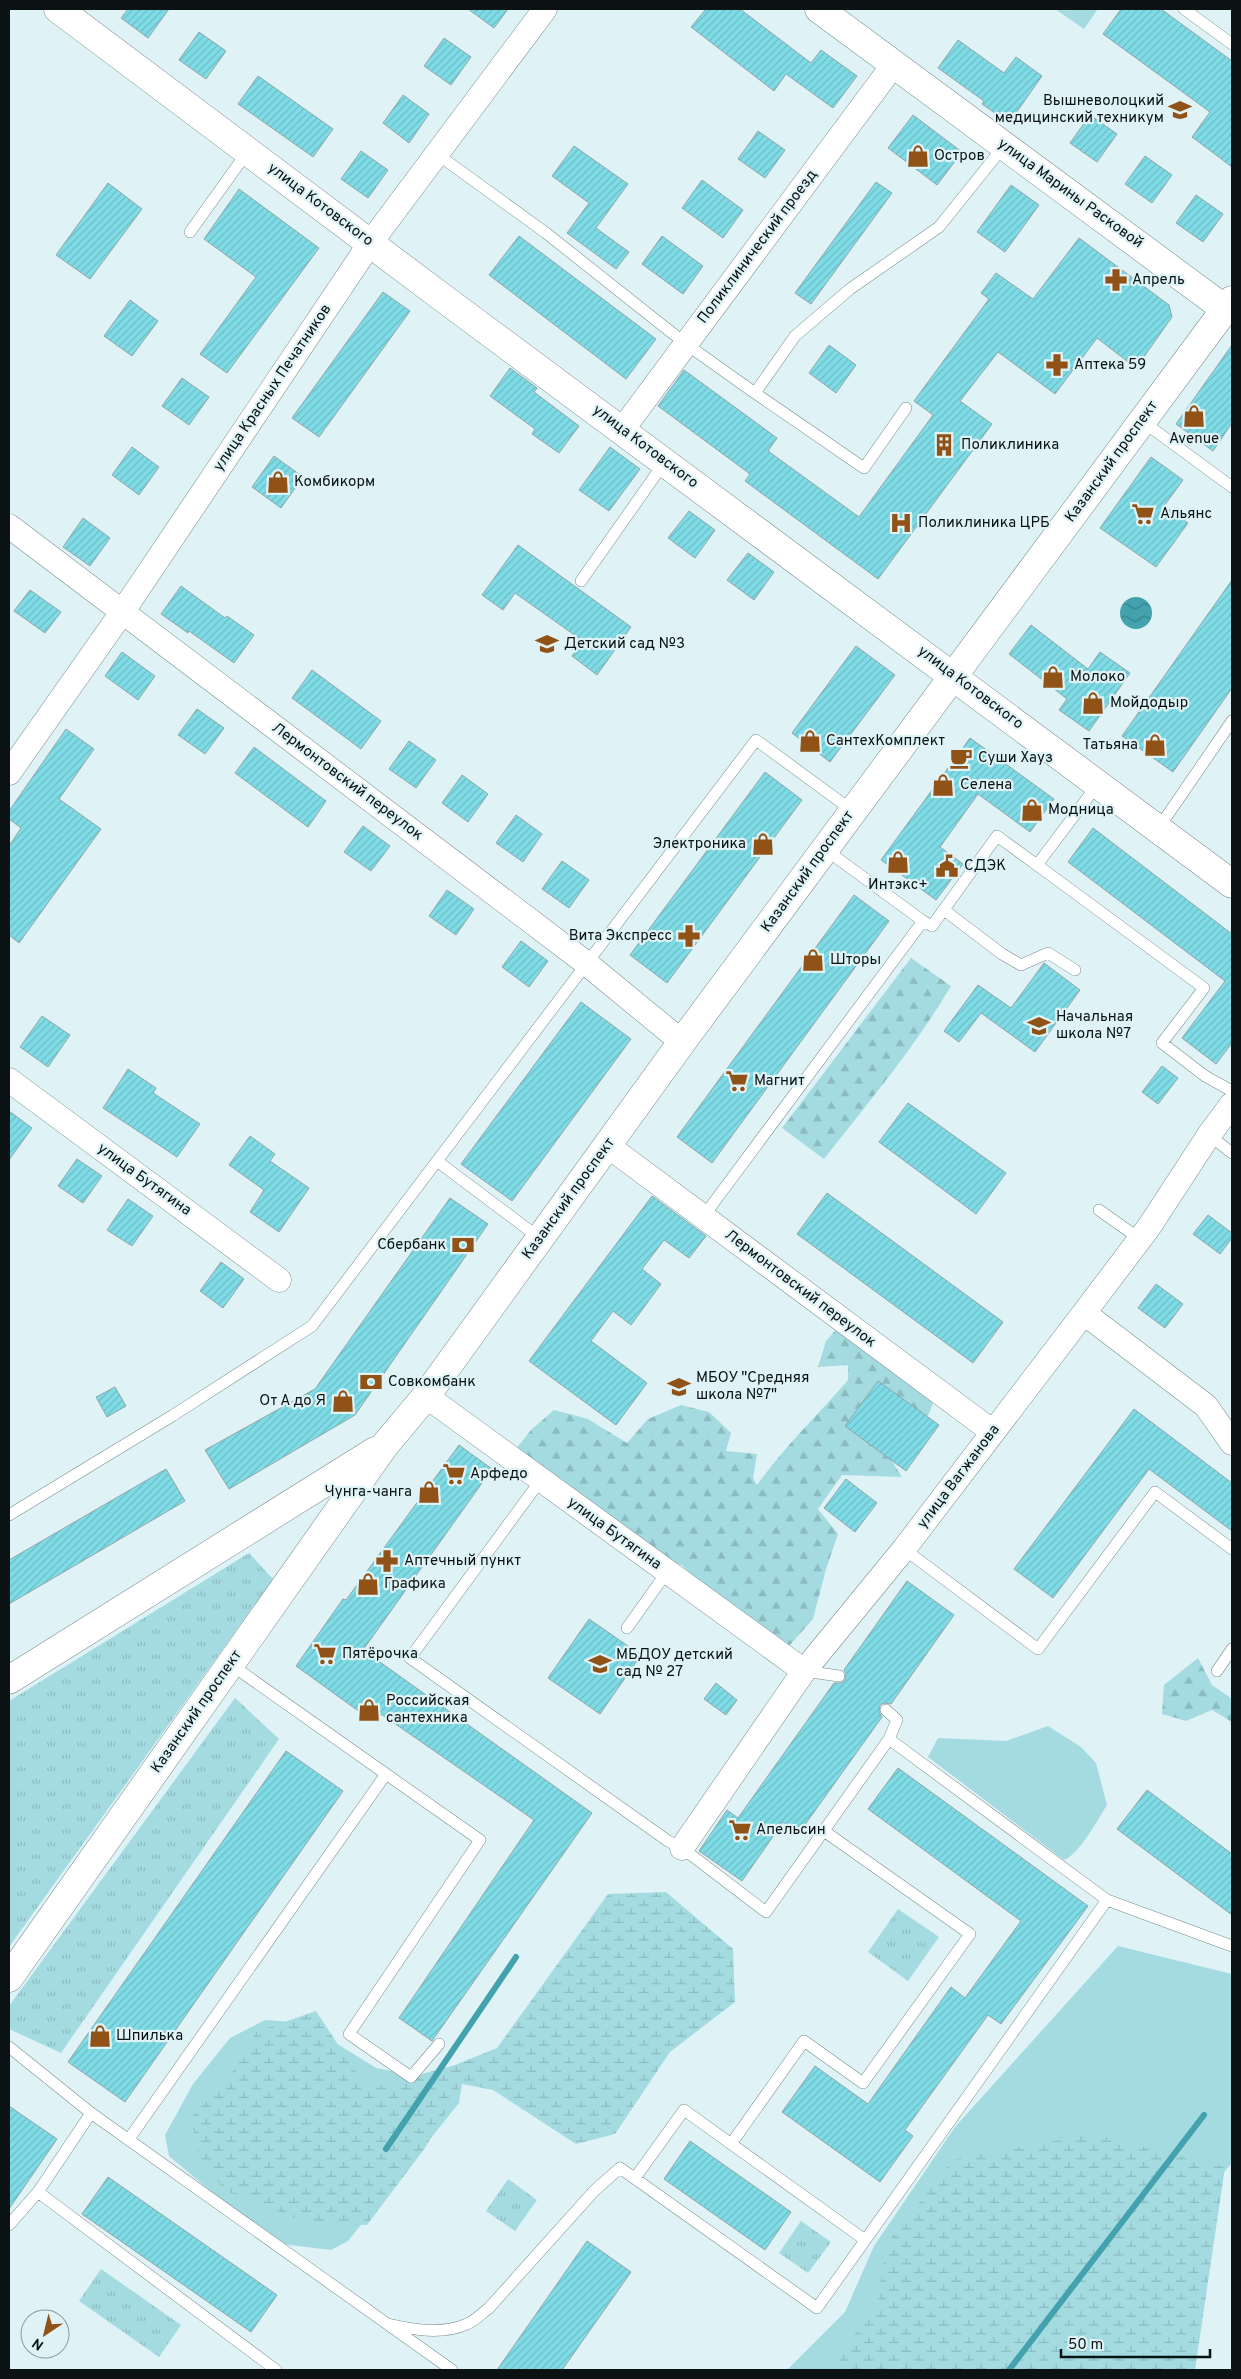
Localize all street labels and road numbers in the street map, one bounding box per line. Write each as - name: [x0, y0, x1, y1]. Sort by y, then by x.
- street label: улица Марины Расковой: [994, 135, 1146, 253]
- street label: улица Котовского: [263, 159, 377, 251]
- street label: Поликлинический проезд: [694, 166, 822, 328]
- street label: улица Красных Печатников: [210, 301, 336, 475]
- street label: Казанский проспект: [1061, 397, 1163, 527]
- street label: улица Котовского: [588, 401, 702, 493]
- street label: улица Котовского: [913, 642, 1027, 734]
- street label: Лермонтовский переулок: [268, 719, 426, 845]
- street label: Казанский проспект: [757, 807, 859, 937]
- street label: Казанский проспект: [518, 1134, 620, 1264]
- street label: улица Бутягина: [93, 1139, 195, 1221]
- street label: Лермонтовский переулок: [721, 1226, 879, 1352]
- street label: улица Вагжанова: [914, 1421, 1004, 1533]
- street label: улица Бутягина: [563, 1493, 665, 1575]
- street label: Казанский проспект: [147, 1647, 247, 1777]

